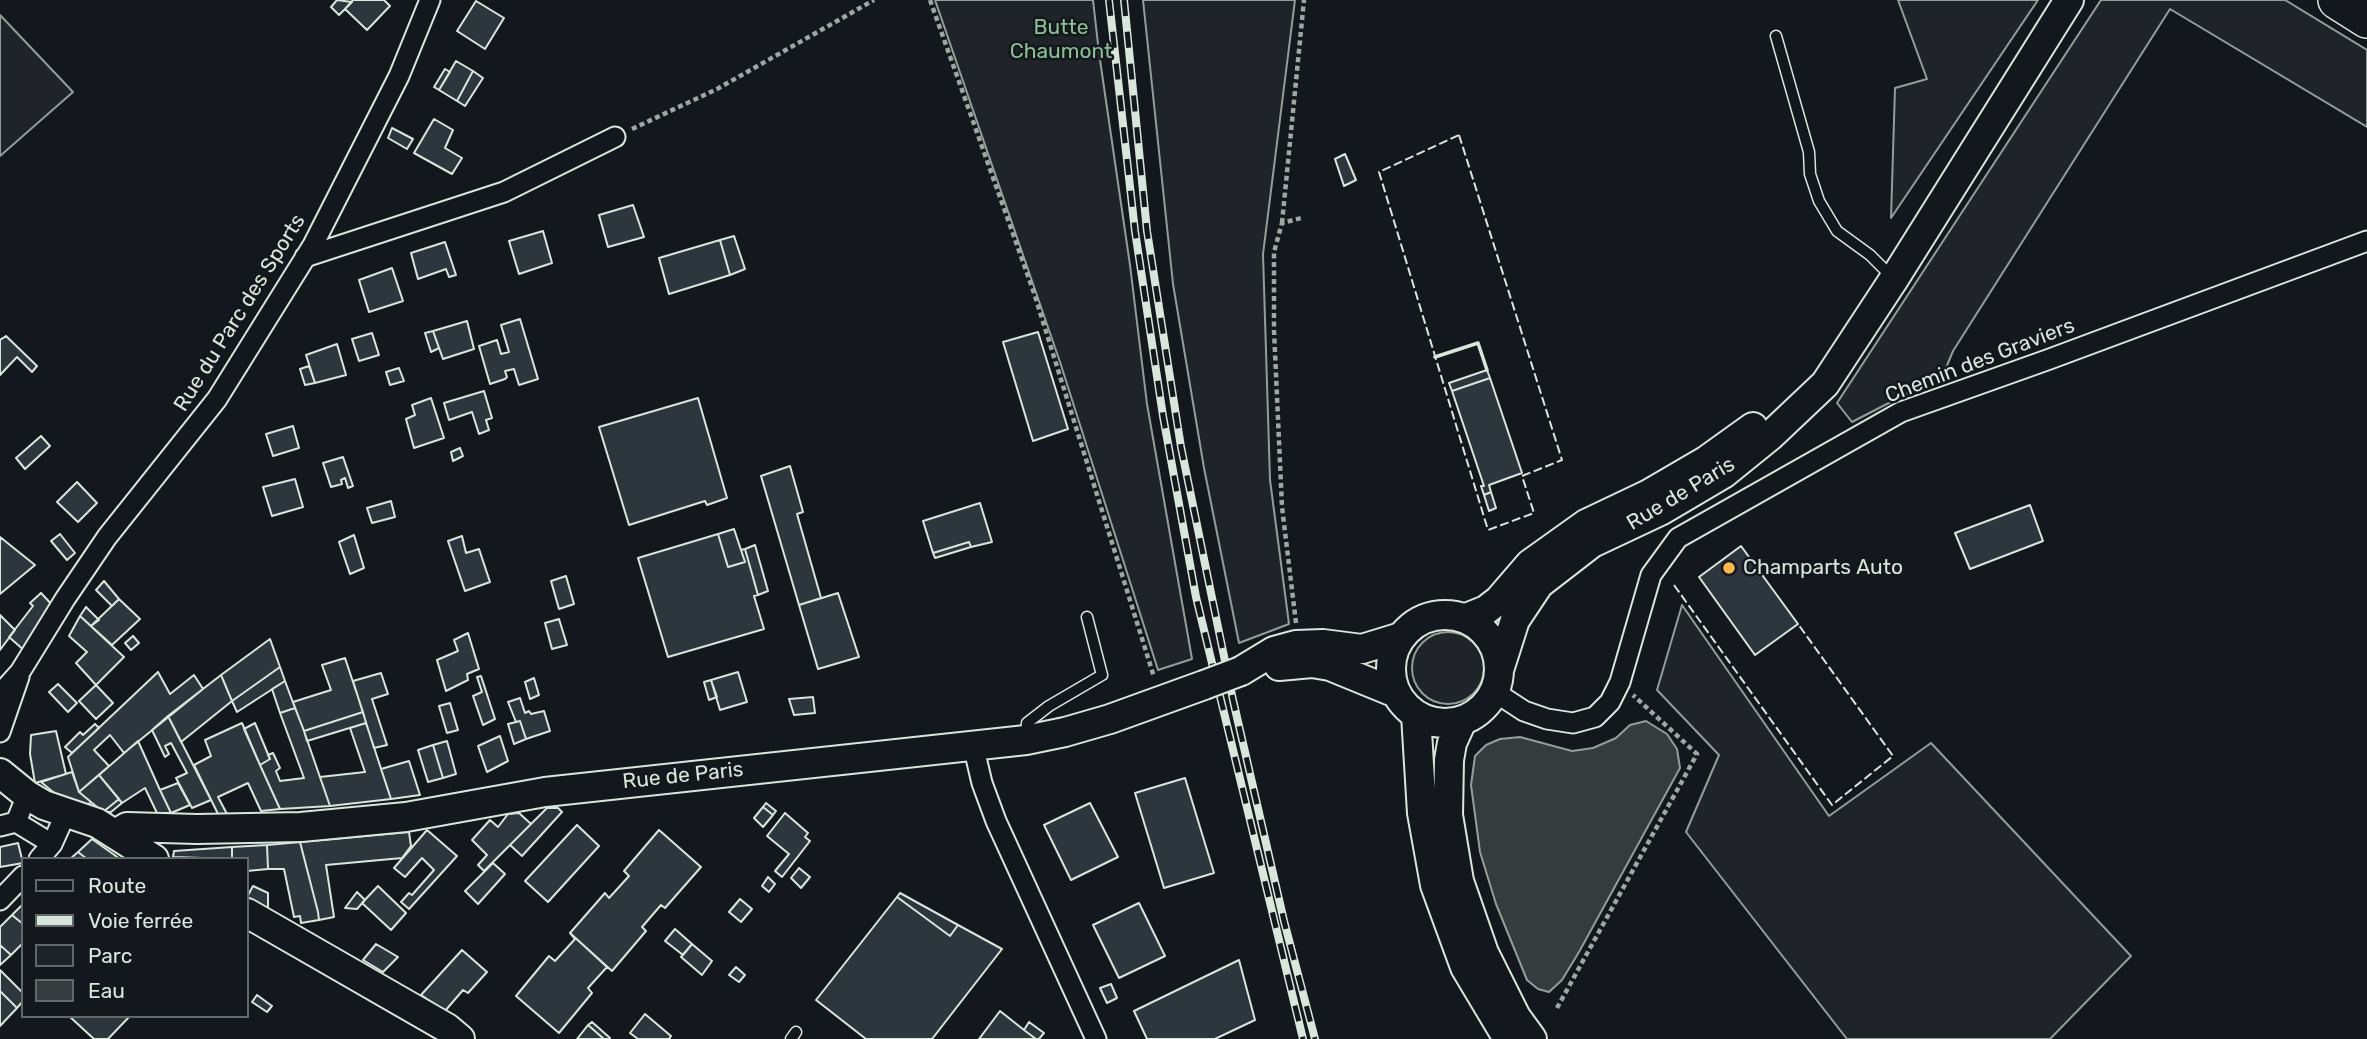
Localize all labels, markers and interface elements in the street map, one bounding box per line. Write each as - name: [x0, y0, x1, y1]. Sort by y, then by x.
- park label: Butte Chaumont: [1010, 15, 1112, 65]
- street label: Rue du Parc des Sports: [169, 210, 311, 416]
- street label: Chemin des Graviers: [1882, 313, 2078, 409]
- street label: Rue de Paris: [1623, 452, 1739, 536]
- place label: Champarts Auto: [1743, 555, 1903, 581]
- marker: Champarts Auto: [1721, 560, 1737, 576]
- street label: Rue de Paris: [621, 757, 745, 795]
- legend: [21, 857, 248, 1018]
- text: Route: [88, 873, 146, 898]
- text: Voie ferrée: [88, 908, 193, 933]
- text: Parc: [88, 943, 132, 968]
- text: Eau: [88, 978, 125, 1003]

